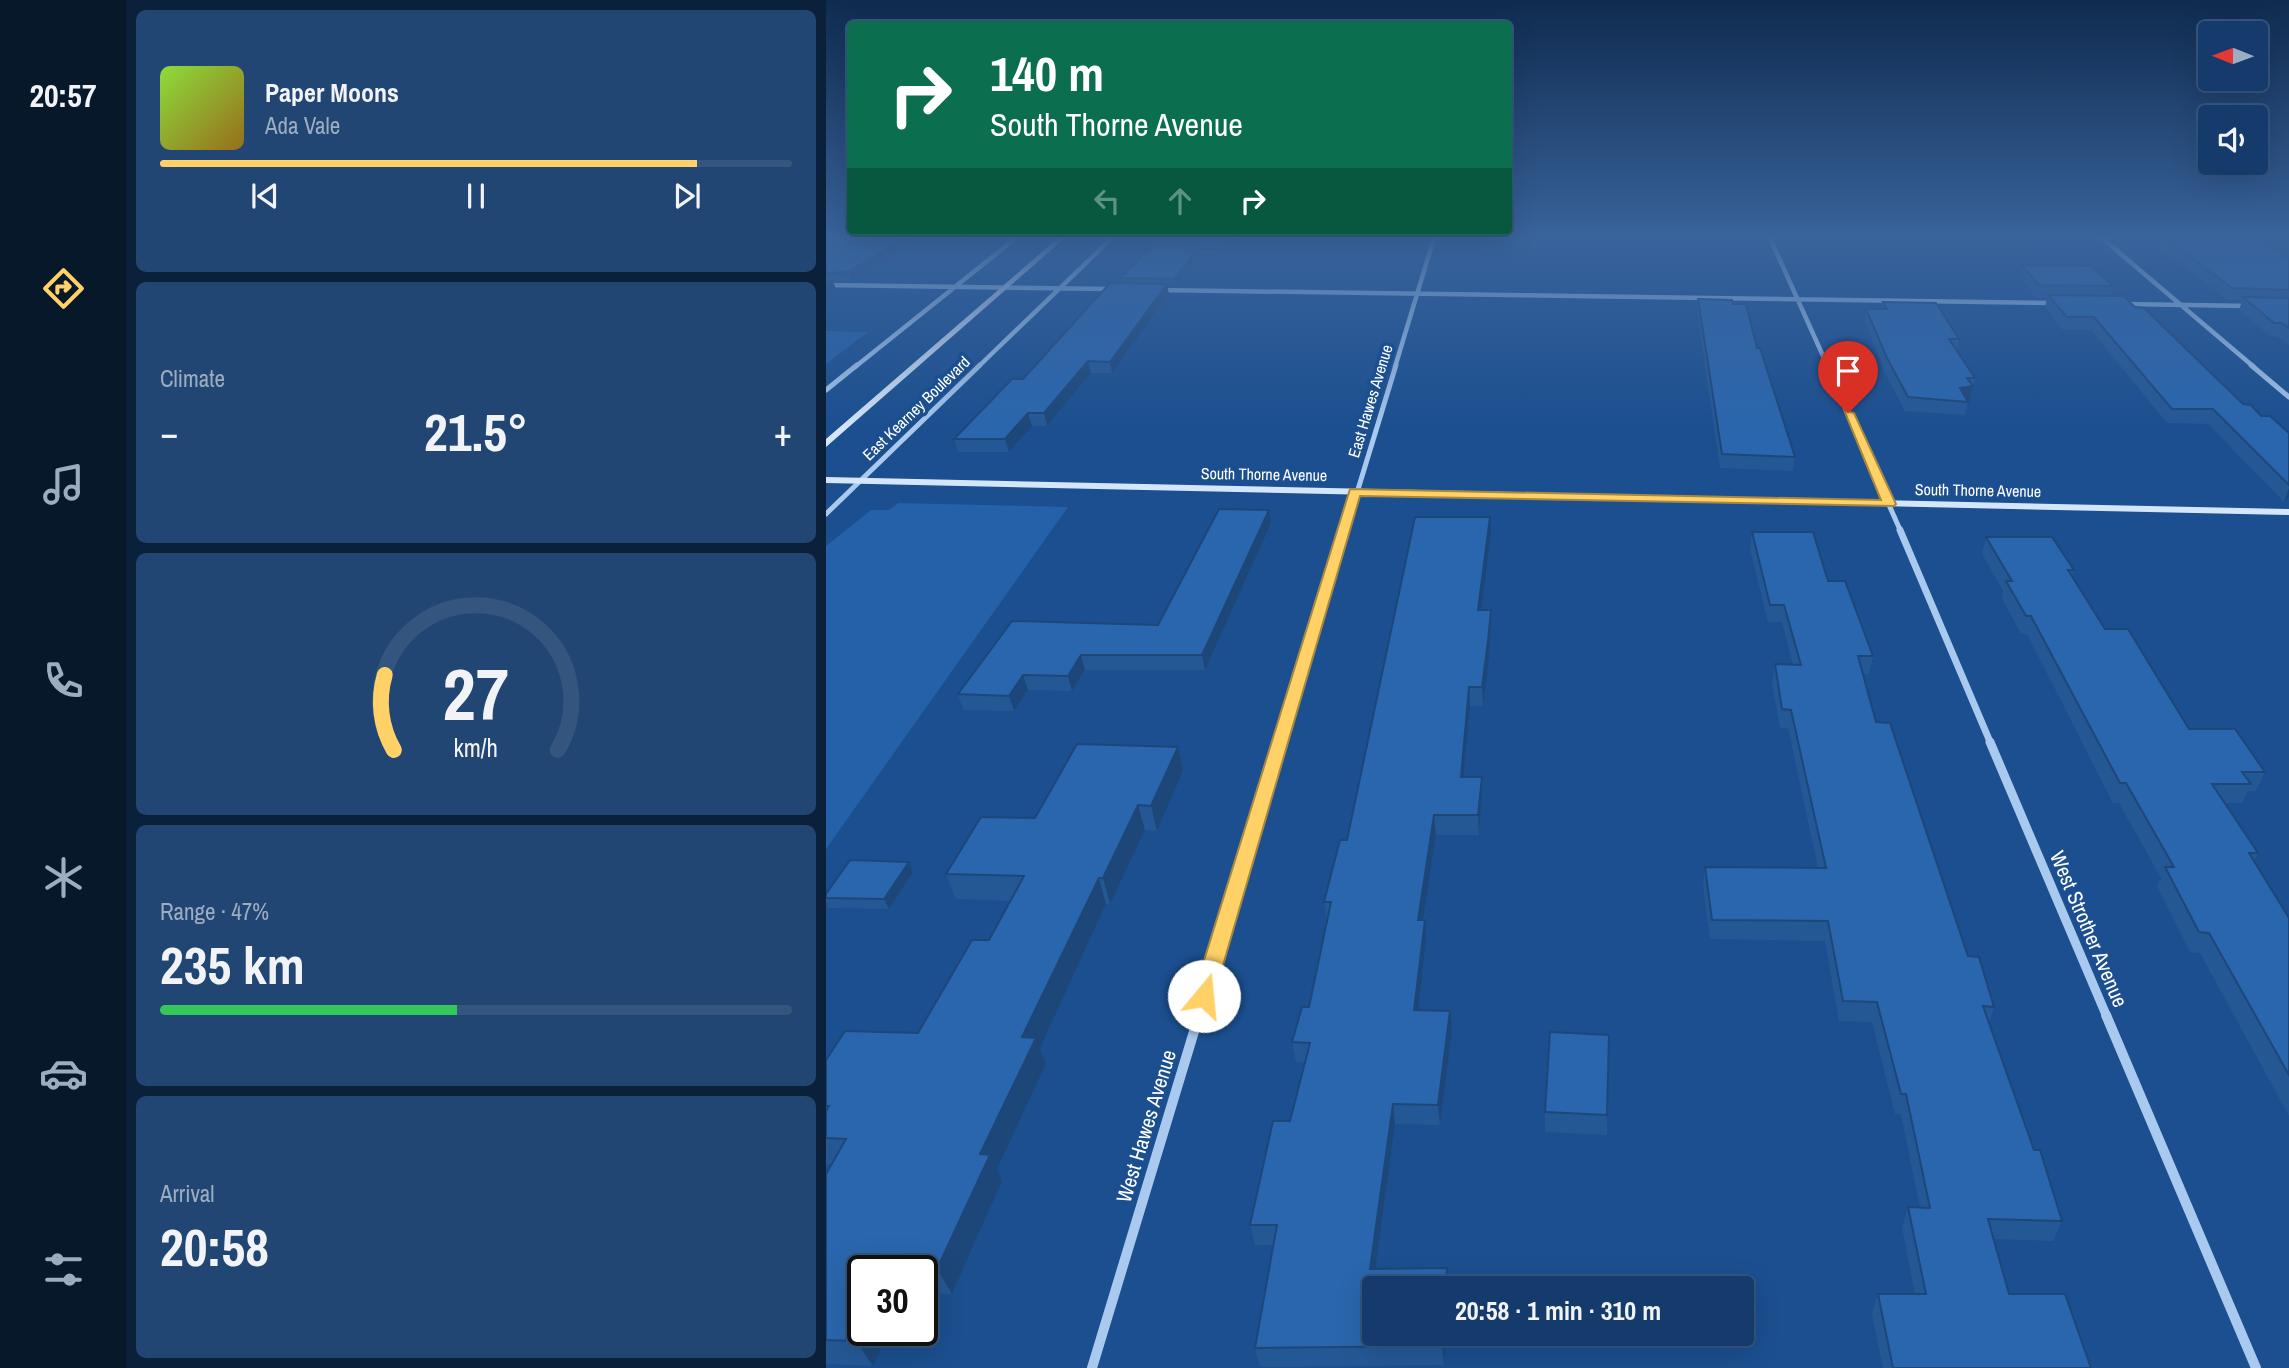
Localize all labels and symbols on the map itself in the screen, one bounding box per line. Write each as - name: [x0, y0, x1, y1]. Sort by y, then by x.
- north arrow: [2198, 21, 2268, 91]
- pin: [1818, 341, 1878, 413]
- street label: East Hawes Avenue: [1342, 342, 1398, 460]
- street label: East Kearney Boulevard: [857, 351, 975, 465]
- street label: South Thorne Avenue: [1201, 462, 1327, 486]
- street label: South Thorne Avenue: [1915, 478, 2041, 502]
- street label: West Strother Avenue: [2043, 847, 2135, 1011]
- position arrow: [1167, 959, 1241, 1033]
- street label: West Hawes Avenue: [1109, 1046, 1183, 1206]
- speed limit sign: 30: [847, 1255, 938, 1346]

